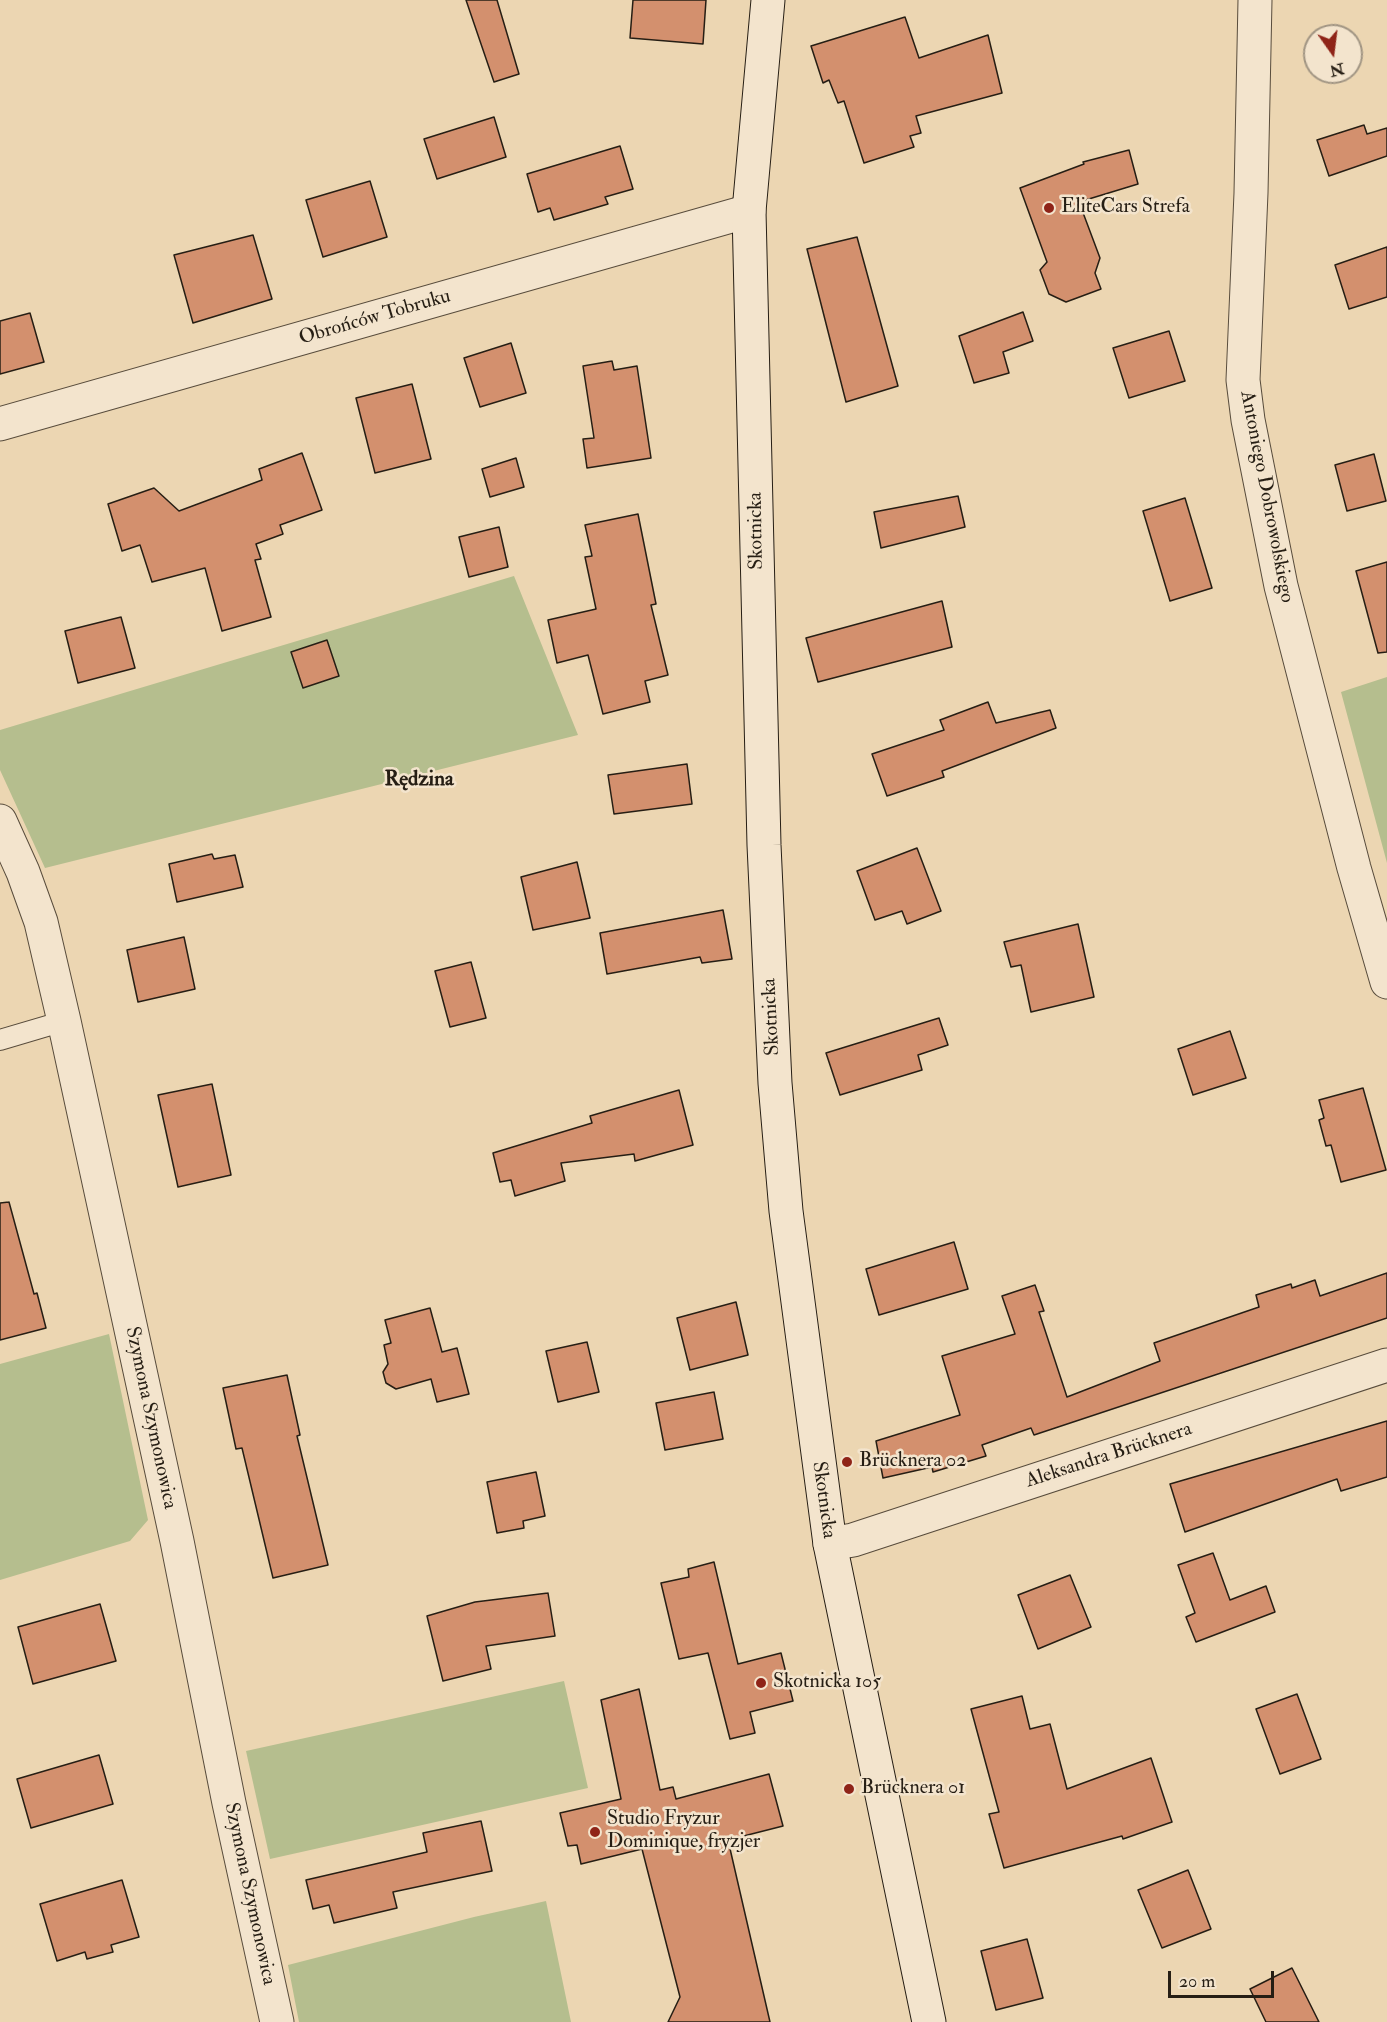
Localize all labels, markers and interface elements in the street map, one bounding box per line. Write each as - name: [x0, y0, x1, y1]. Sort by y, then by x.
- north arrow: [1303, 24, 1363, 84]
- text: N: [1328, 58, 1346, 81]
- place label: EliteCars Strefa: [1061, 196, 1190, 220]
- marker: EliteCars Strefa: [1042, 201, 1056, 215]
- street label: Obrońców Tobruku: [296, 285, 454, 351]
- street label: Antoniego Dobrowolskiego: [1234, 389, 1298, 605]
- street label: Skotnicka: [744, 492, 770, 570]
- district label: Rędzina: [384, 767, 454, 793]
- street label: Skotnicka: [758, 978, 786, 1056]
- street label: Szymona Szymonowica: [119, 1325, 181, 1511]
- street label: Aleksandra Brücknera: [1023, 1418, 1195, 1494]
- place label: Brücknera 02: [859, 1450, 966, 1474]
- marker: Brücknera 02: [840, 1455, 854, 1469]
- street label: Skotnicka: [806, 1460, 840, 1540]
- place label: Skotnicka 105: [773, 1671, 881, 1695]
- marker: Skotnicka 105: [754, 1676, 768, 1690]
- place label: Brücknera 01: [861, 1777, 965, 1801]
- marker: Brücknera 01: [842, 1782, 856, 1796]
- street label: Szymona Szymonowica: [218, 1801, 280, 1987]
- place label: Studio Fryzur Dominique, fryzjer: [607, 1808, 760, 1855]
- marker: Studio Fryzur Dominique, fryzjer: [588, 1825, 602, 1839]
- scale bar: [1171, 1959, 1278, 1997]
- text: 20 m: [1179, 1970, 1215, 1993]

